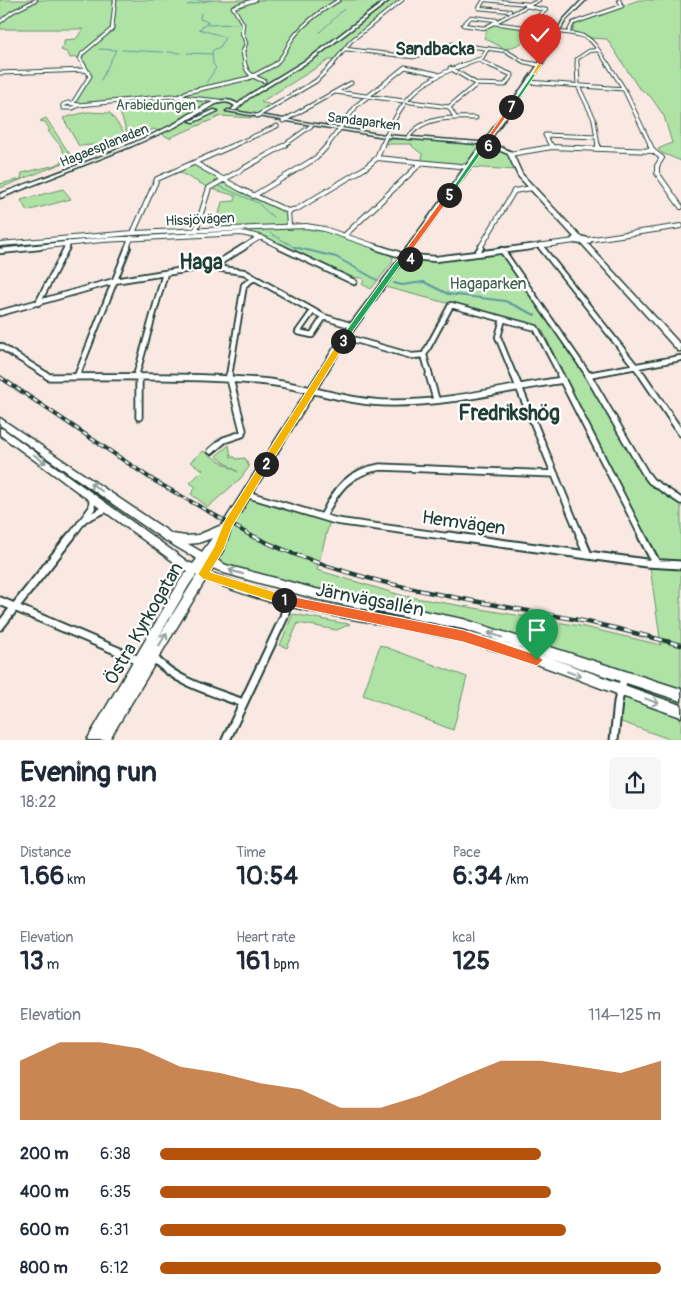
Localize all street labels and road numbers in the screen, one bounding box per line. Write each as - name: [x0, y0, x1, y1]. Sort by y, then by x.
- street label: Sandaparken: [326, 109, 402, 134]
- street label: Hagaesplanaden: [57, 120, 151, 171]
- street label: Hissjövägen: [165, 209, 235, 230]
- street label: Hemvägen: [420, 505, 507, 541]
- street label: Östra Kyrkogatan: [99, 558, 189, 689]
- street label: Järnvägsallén: [313, 578, 426, 622]

